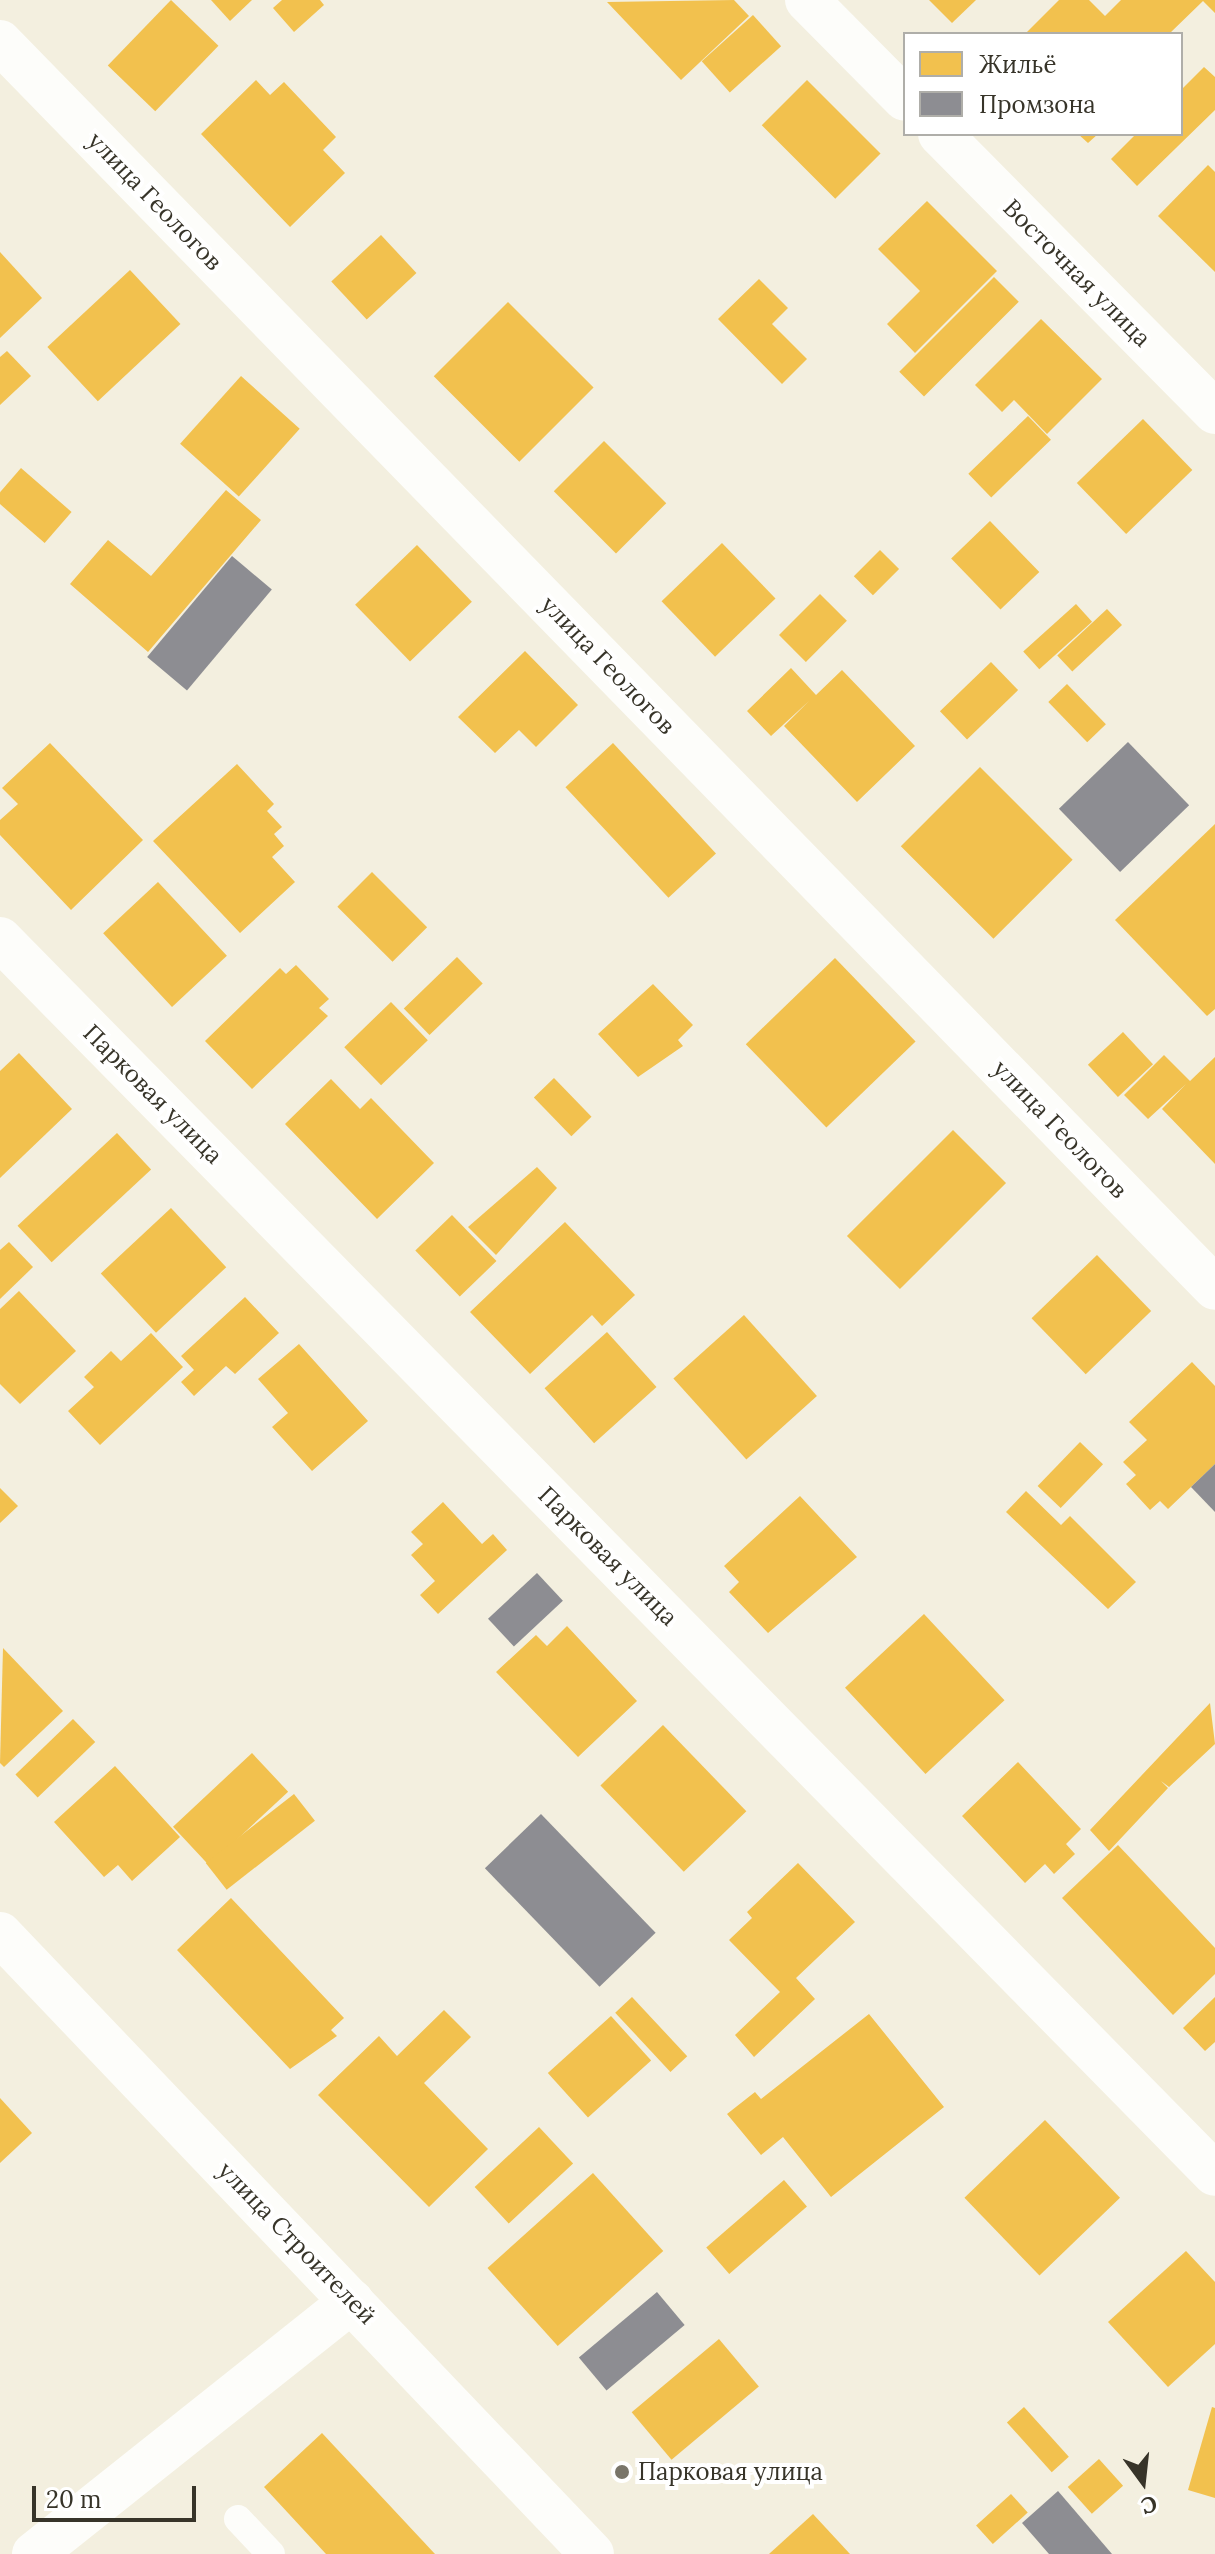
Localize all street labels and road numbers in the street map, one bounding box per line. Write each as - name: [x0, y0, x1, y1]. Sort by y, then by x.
- street label: улица Геологов: [82, 126, 228, 276]
- street label: Восточная улица: [997, 193, 1157, 353]
- street label: улица Геологов: [535, 590, 681, 740]
- street label: Парковая улица: [77, 1018, 229, 1170]
- street label: улица Геологов: [987, 1054, 1133, 1204]
- street label: Парковая улица: [532, 1480, 684, 1632]
- street label: улица Строителей: [212, 2156, 382, 2330]

